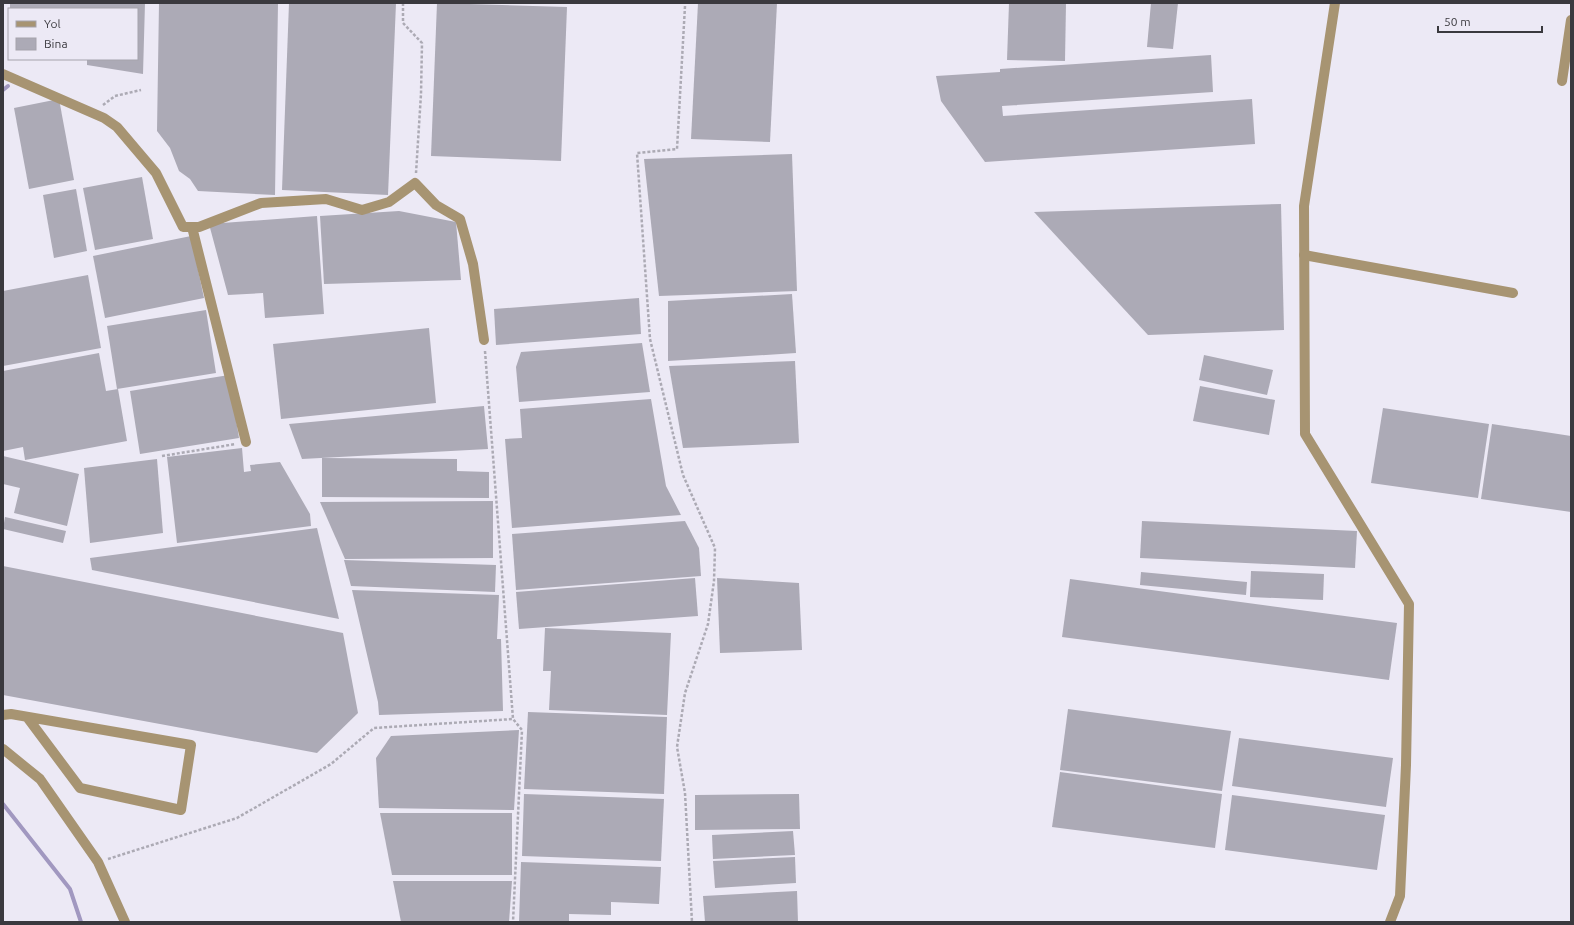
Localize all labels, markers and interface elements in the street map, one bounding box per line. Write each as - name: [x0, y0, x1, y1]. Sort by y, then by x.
- legend: [8, 8, 138, 60]
- scale bar: [1438, 8, 1542, 34]
- text: 50 m: [1444, 15, 1471, 28]
- text: Yol: [44, 17, 61, 30]
- text: Bina: [44, 37, 68, 50]

